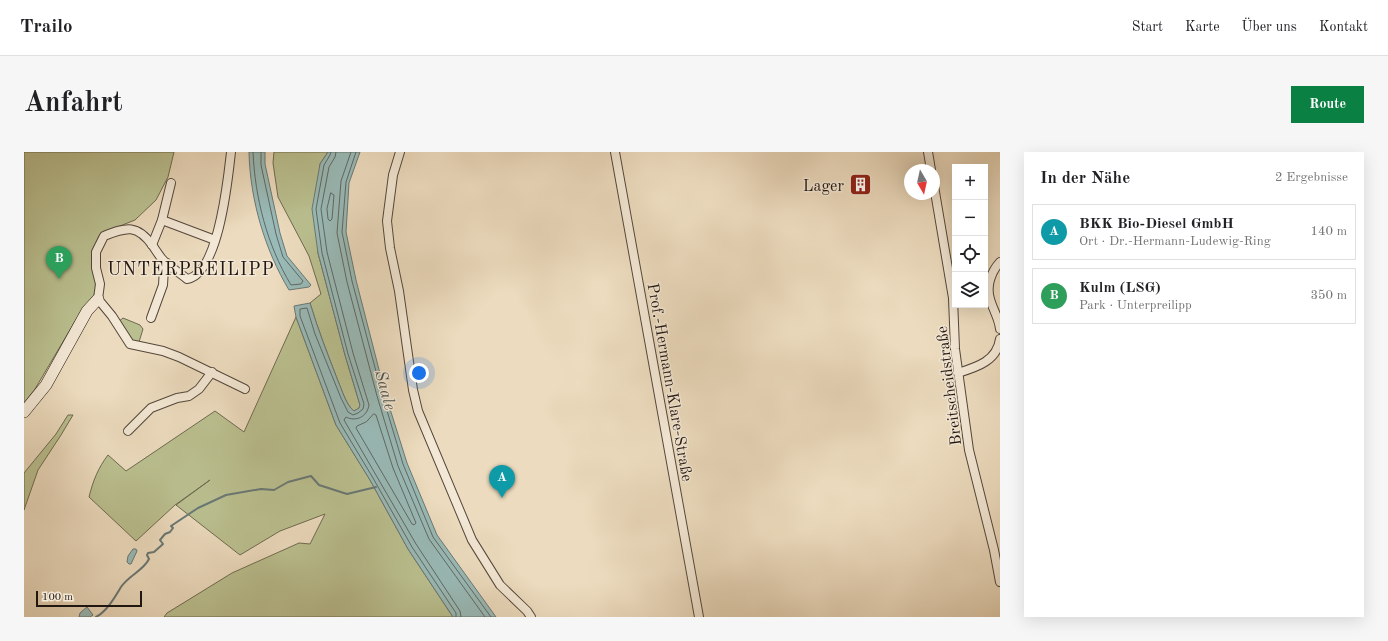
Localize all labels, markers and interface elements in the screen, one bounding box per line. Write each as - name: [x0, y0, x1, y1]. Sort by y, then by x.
- text: Trailo: [20, 18, 73, 37]
- text: Start: [1132, 20, 1163, 34]
- text: Karte: [1185, 20, 1220, 34]
- text: Über uns: [1242, 20, 1297, 34]
- text: Kontakt: [1319, 20, 1368, 34]
- button: Route: [1291, 86, 1364, 123]
- text: Anfahrt: [24, 90, 123, 118]
- north arrow: [904, 164, 940, 200]
- map controls: [952, 164, 988, 308]
- button: +: [952, 164, 988, 200]
- text: In der Nähe: [1040, 170, 1130, 187]
- text: 2 Ergebnisse: [1275, 171, 1348, 184]
- building icon: Lager: [847, 172, 873, 198]
- place label: Lager: [803, 179, 844, 195]
- button: −: [952, 200, 988, 236]
- text: BKK Bio-Diesel GmbH: [1079, 217, 1234, 232]
- text: A: [1049, 225, 1059, 238]
- text: 140 m: [1310, 225, 1347, 238]
- text: Ort · Dr.-Hermann-Ludewig-Ring: [1079, 235, 1271, 248]
- button: locate: [952, 236, 988, 272]
- pin: B: [46, 246, 72, 279]
- district label: UNTERPREILIPP: [107, 261, 275, 279]
- button: layers: [952, 272, 988, 308]
- text: Kulm (LSG): [1079, 281, 1161, 296]
- street label: Prof.-Hermann-Klare-Straße: [644, 282, 694, 483]
- text: B: [1049, 289, 1059, 302]
- text: 350 m: [1310, 289, 1347, 302]
- text: Park · Unterpreilipp: [1079, 299, 1192, 312]
- street label: Breitscheidstraße: [935, 325, 965, 446]
- your location: [409, 363, 429, 383]
- water label: Saale: [371, 369, 398, 412]
- pin: A: [489, 465, 515, 498]
- scale bar: [36, 589, 142, 608]
- text: 100 m: [42, 592, 73, 603]

